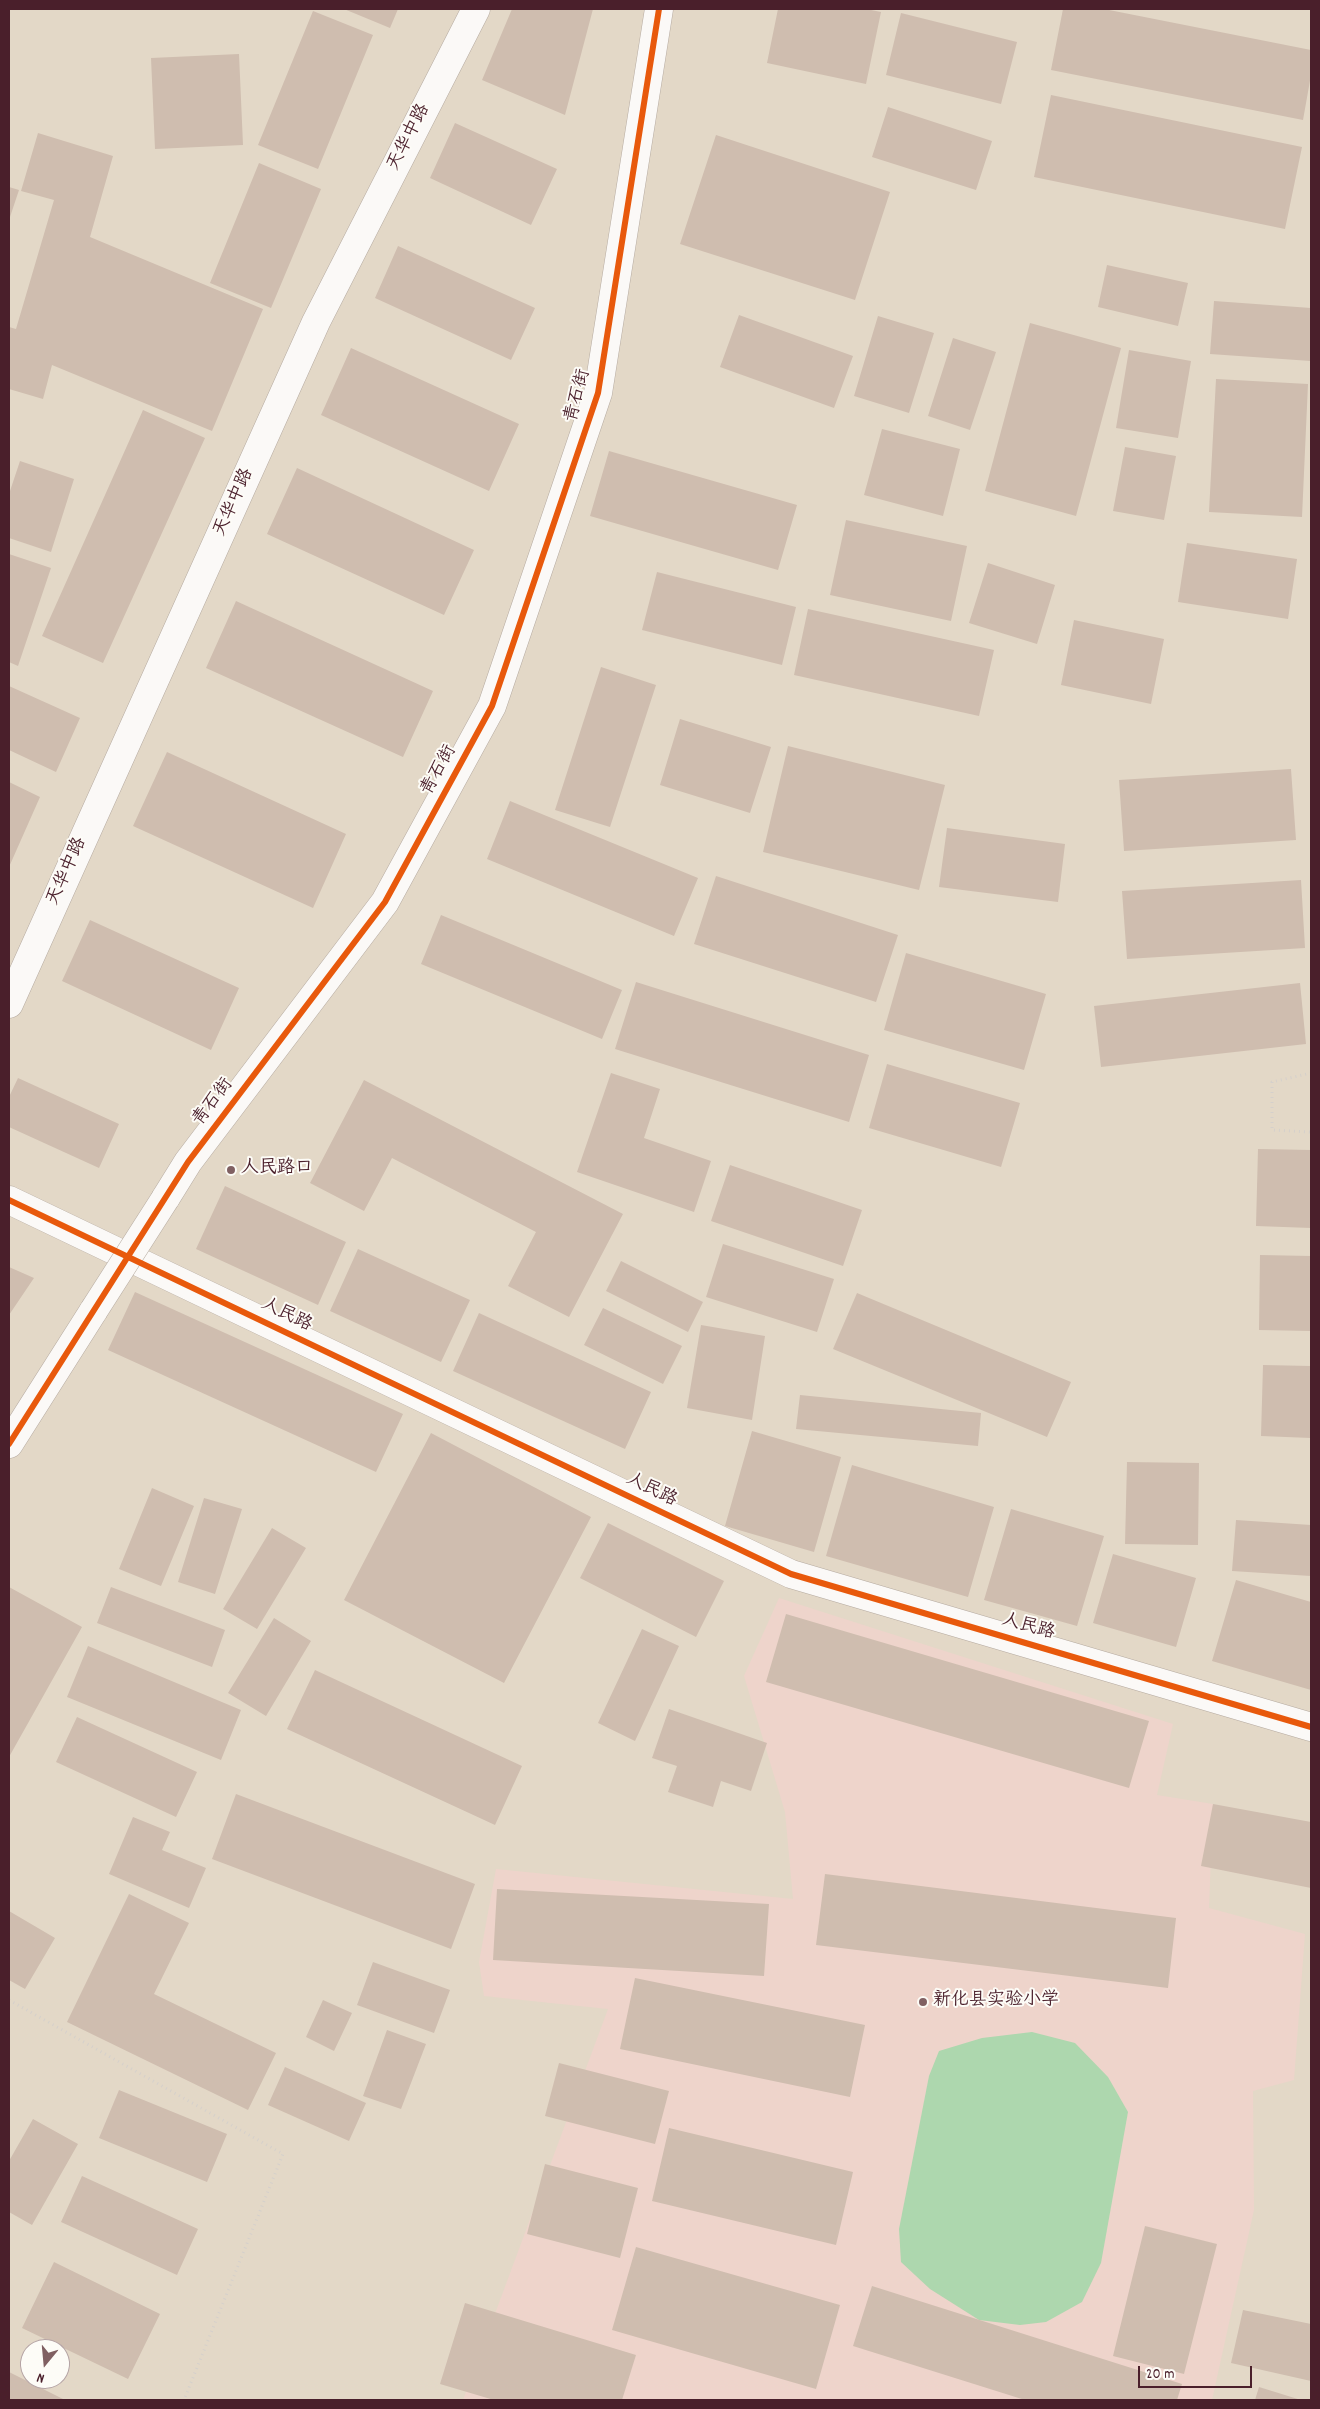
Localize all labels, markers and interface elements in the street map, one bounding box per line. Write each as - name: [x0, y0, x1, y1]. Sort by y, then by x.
- street label: 天华中路: [384, 101, 436, 175]
- street label: 青石街: [562, 367, 596, 425]
- street label: 天华中路: [210, 466, 260, 540]
- street label: 青石街: [417, 742, 463, 800]
- street label: 天华中路: [43, 835, 93, 909]
- street label: 青石街: [189, 1075, 239, 1131]
- place label: 人民路口: [241, 1159, 313, 1181]
- marker: 人民路口: [225, 1164, 237, 1176]
- street label: 人民路: [257, 1294, 315, 1338]
- street label: 人民路: [622, 1469, 680, 1513]
- street label: 人民路: [999, 1610, 1057, 1646]
- place label: 新化县实验小学: [933, 1991, 1059, 2013]
- marker: 新化县实验小学: [917, 1996, 929, 2008]
- north arrow: [20, 2339, 70, 2389]
- scale bar: [1140, 2356, 1254, 2388]
- text: 20 m: [1146, 2364, 1174, 2386]
- text: N: [35, 2367, 47, 2388]

